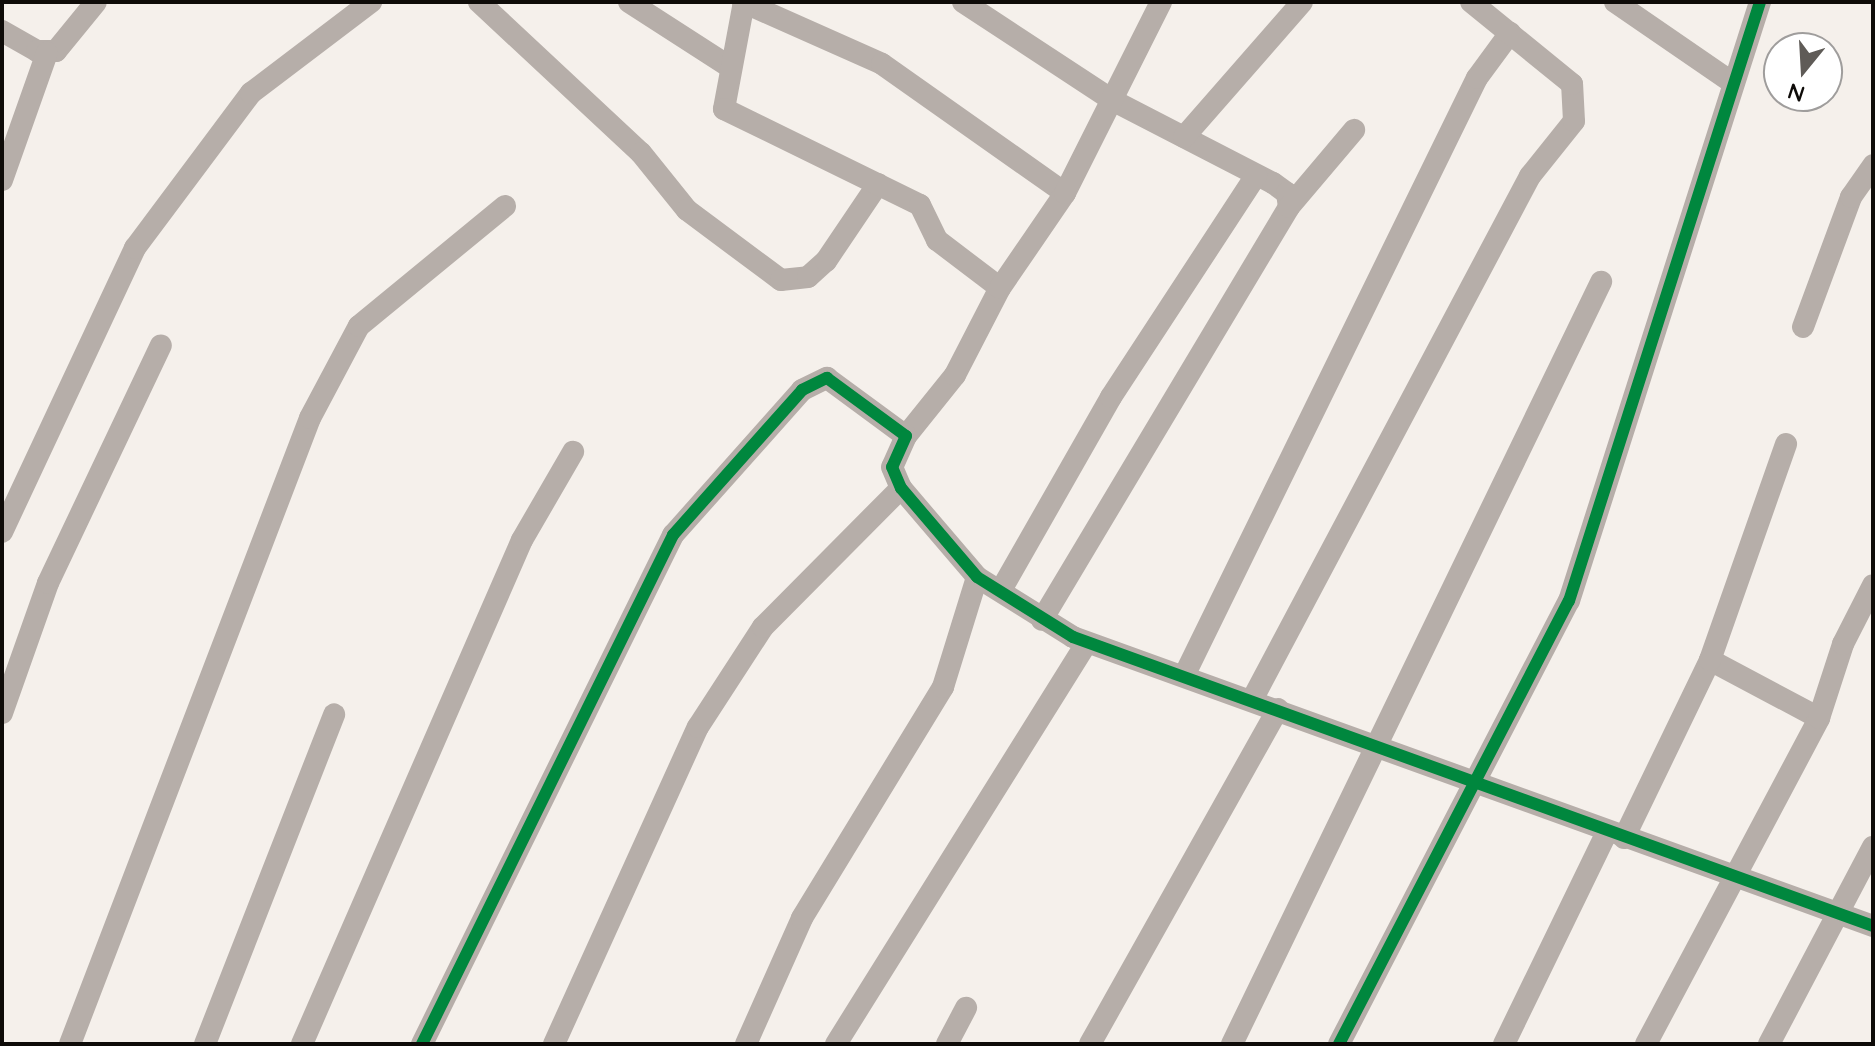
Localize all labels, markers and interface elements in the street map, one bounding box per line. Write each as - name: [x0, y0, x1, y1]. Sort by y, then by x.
- north arrow: [1763, 32, 1843, 112]
- text: N: [1784, 77, 1808, 109]

